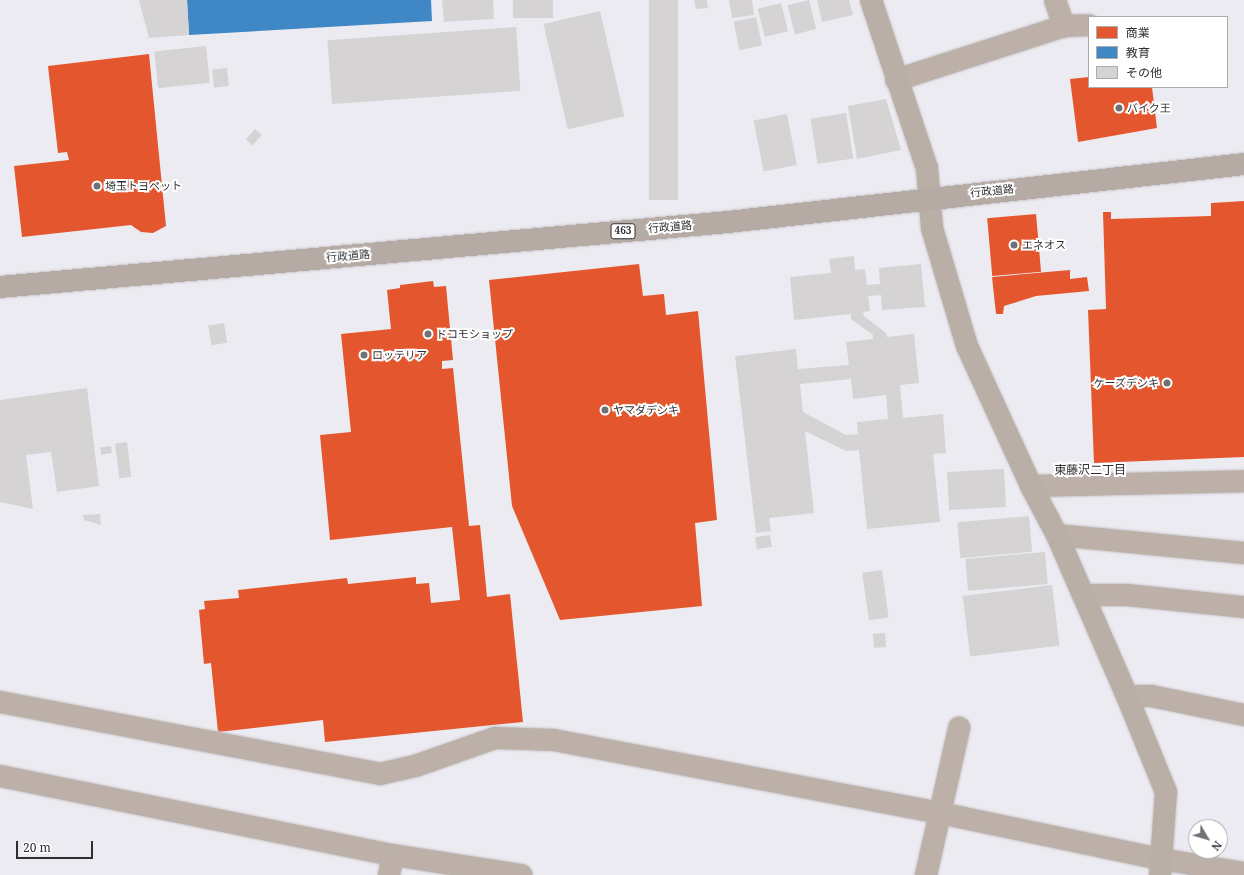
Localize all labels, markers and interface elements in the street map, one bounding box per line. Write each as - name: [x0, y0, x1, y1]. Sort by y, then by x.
- legend: [1088, 16, 1228, 88]
- text: 商業: [1126, 24, 1150, 41]
- text: 教育: [1126, 44, 1150, 61]
- text: その他: [1126, 64, 1162, 81]
- place label: バイク王: [1127, 101, 1171, 115]
- marker: バイク王: [1114, 103, 1124, 113]
- place label: 埼玉トヨペット: [105, 179, 182, 193]
- marker: 埼玉トヨペット: [92, 181, 102, 191]
- street label: 行政道路: [969, 182, 1015, 200]
- street label: 行政道路: [648, 219, 692, 235]
- road number: 463: [610, 223, 636, 239]
- place label: エネオス: [1022, 238, 1066, 252]
- marker: エネオス: [1009, 240, 1019, 250]
- street label: 行政道路: [326, 248, 370, 264]
- place label: ドコモショップ: [436, 327, 513, 341]
- marker: ドコモショップ: [423, 329, 433, 339]
- place label: ロッテリア: [372, 348, 427, 362]
- marker: ロッテリア: [359, 350, 369, 360]
- place label: ケーズデンキ: [1093, 376, 1159, 390]
- marker: ケーズデンキ: [1162, 378, 1172, 388]
- place label: ヤマダデンキ: [613, 403, 679, 417]
- marker: ヤマダデンキ: [600, 405, 610, 415]
- district label: 東藤沢二丁目: [1054, 463, 1126, 477]
- north arrow: [1188, 819, 1228, 859]
- scale bar: [18, 833, 95, 859]
- text: N: [1208, 838, 1226, 854]
- text: 20 m: [23, 839, 51, 856]

